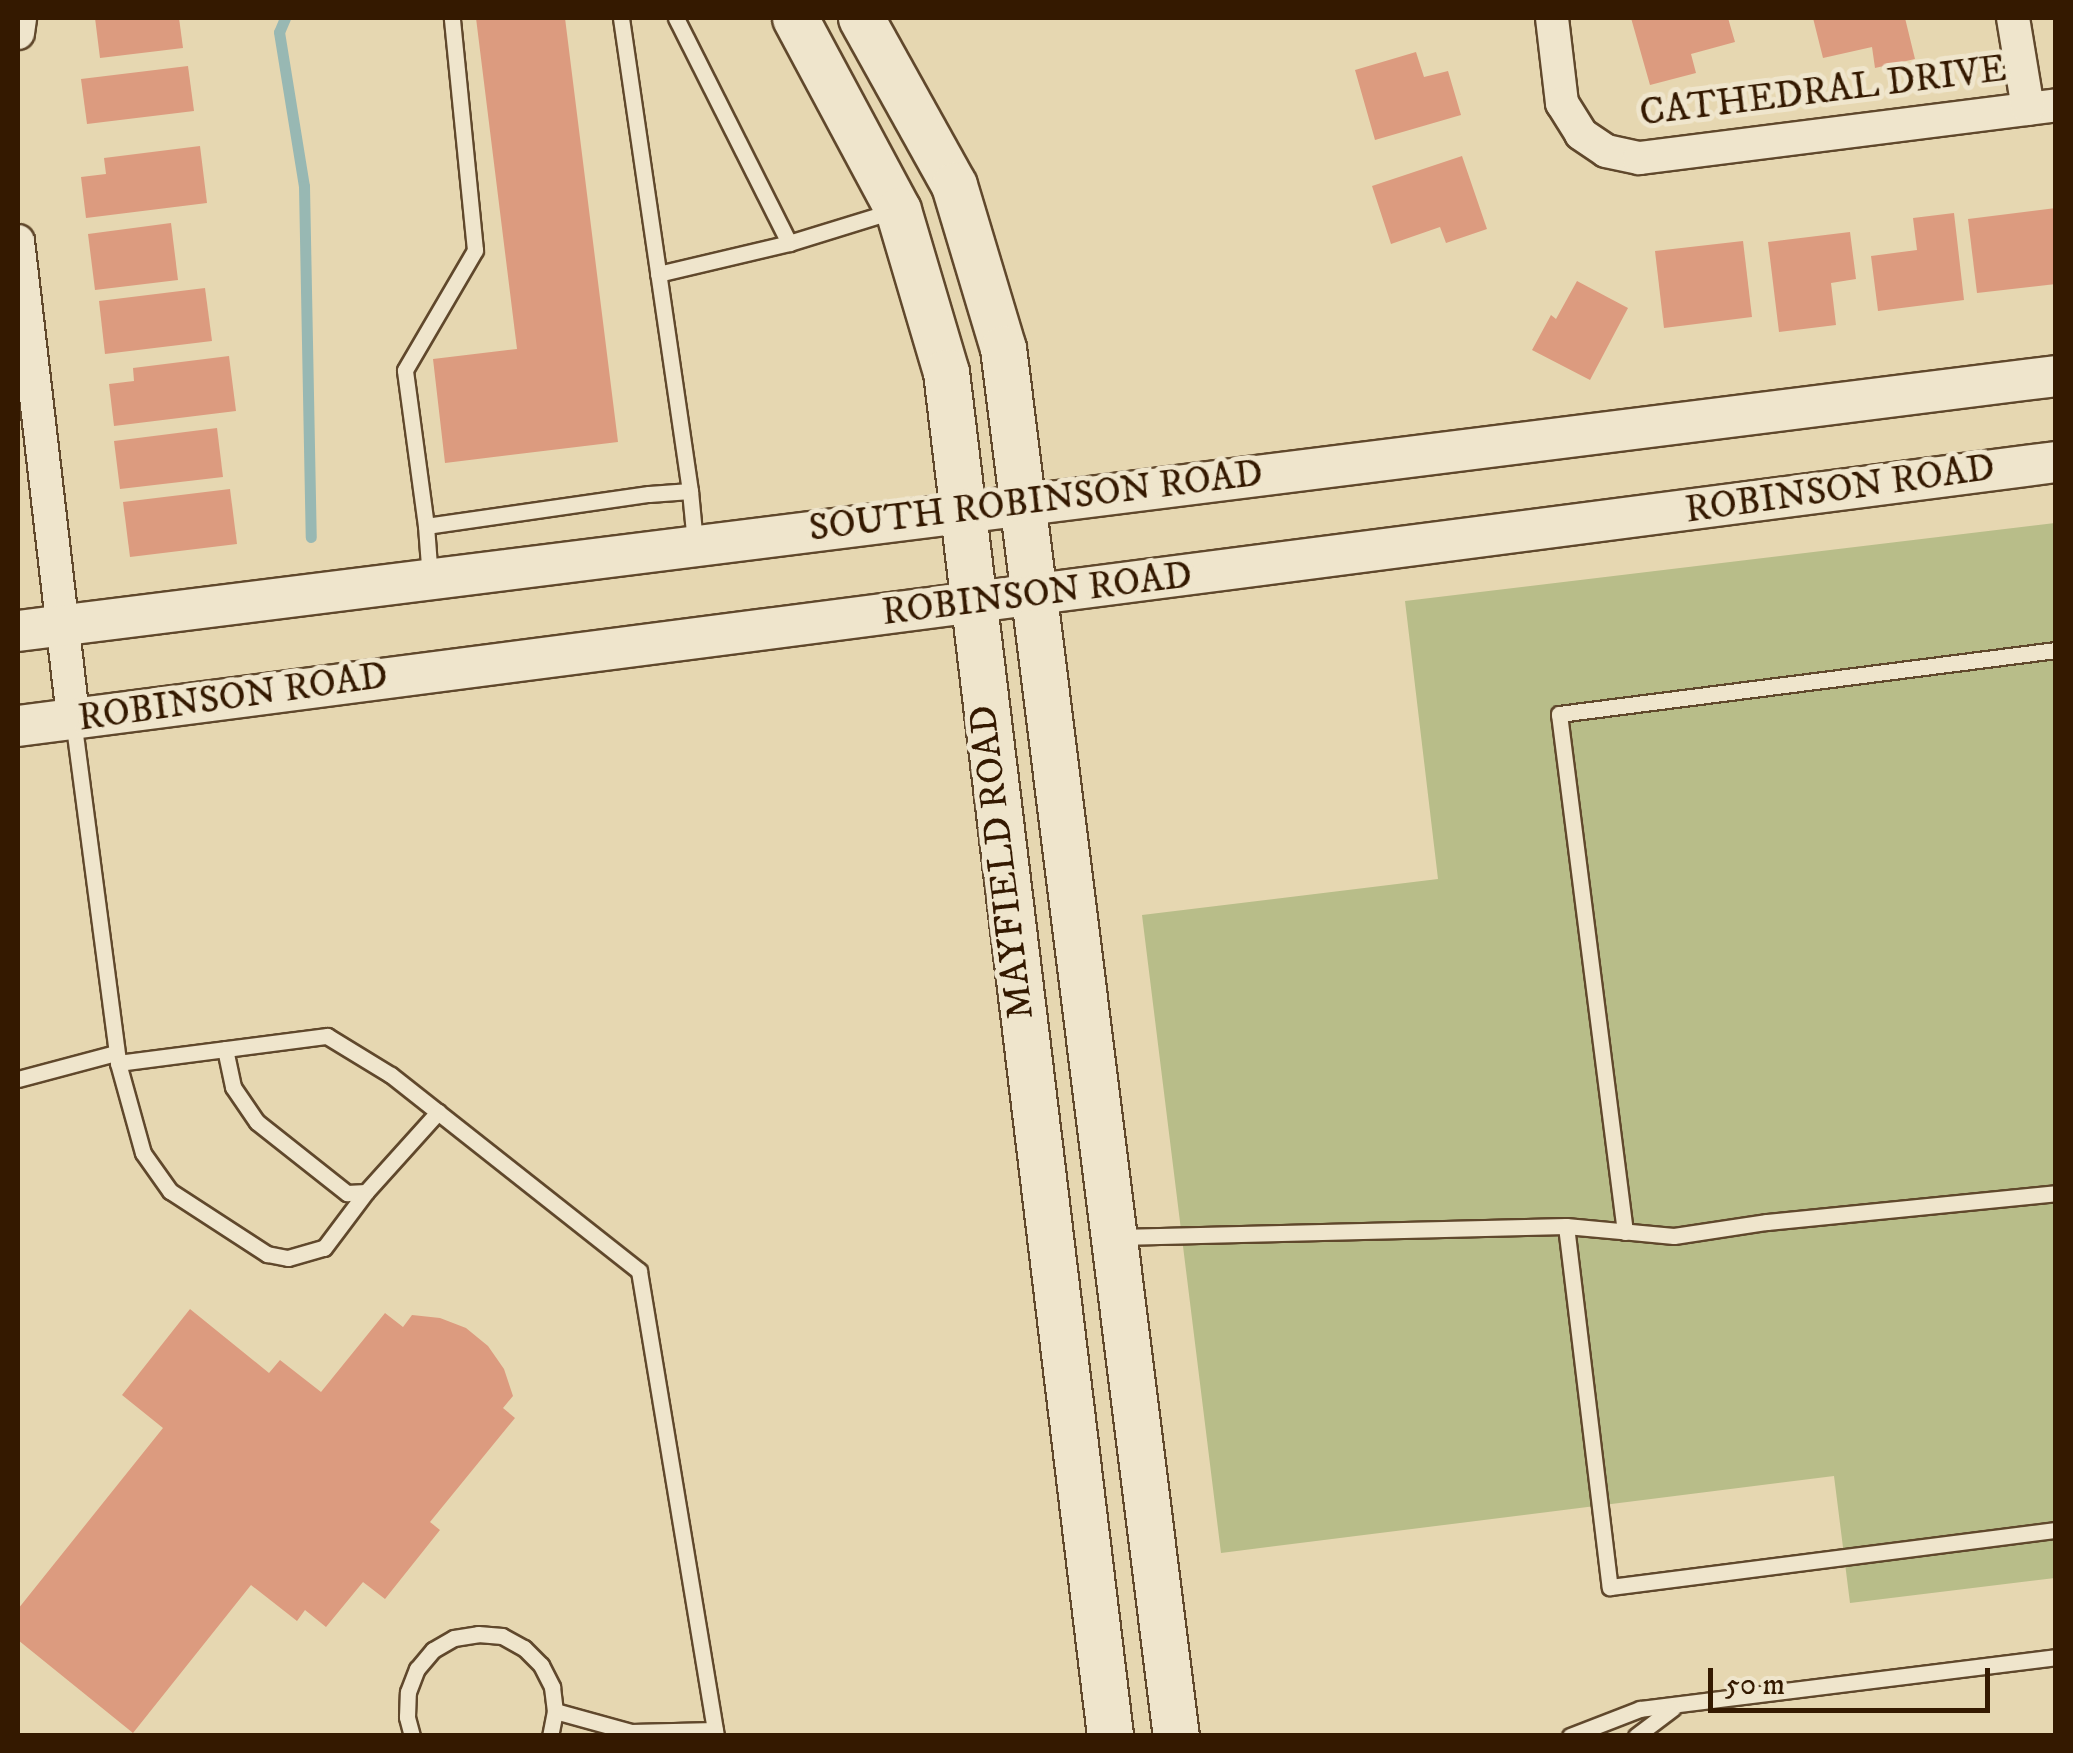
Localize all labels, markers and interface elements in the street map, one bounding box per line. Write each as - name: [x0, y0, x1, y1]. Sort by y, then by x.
- street label: CATHEDRAL DRIVE: [1637, 47, 2009, 137]
- street label: ROBINSON ROAD: [1682, 446, 1998, 534]
- street label: SOUTH ROBINSON ROAD: [806, 452, 1266, 552]
- street label: ROBINSON ROAD: [879, 553, 1195, 637]
- street label: ROBINSON ROAD: [75, 654, 391, 742]
- street label: MAYFIELD ROAD: [961, 702, 1045, 1022]
- scale bar: [1713, 1648, 1996, 1710]
- text: 50 m: [1725, 1667, 1785, 1704]

